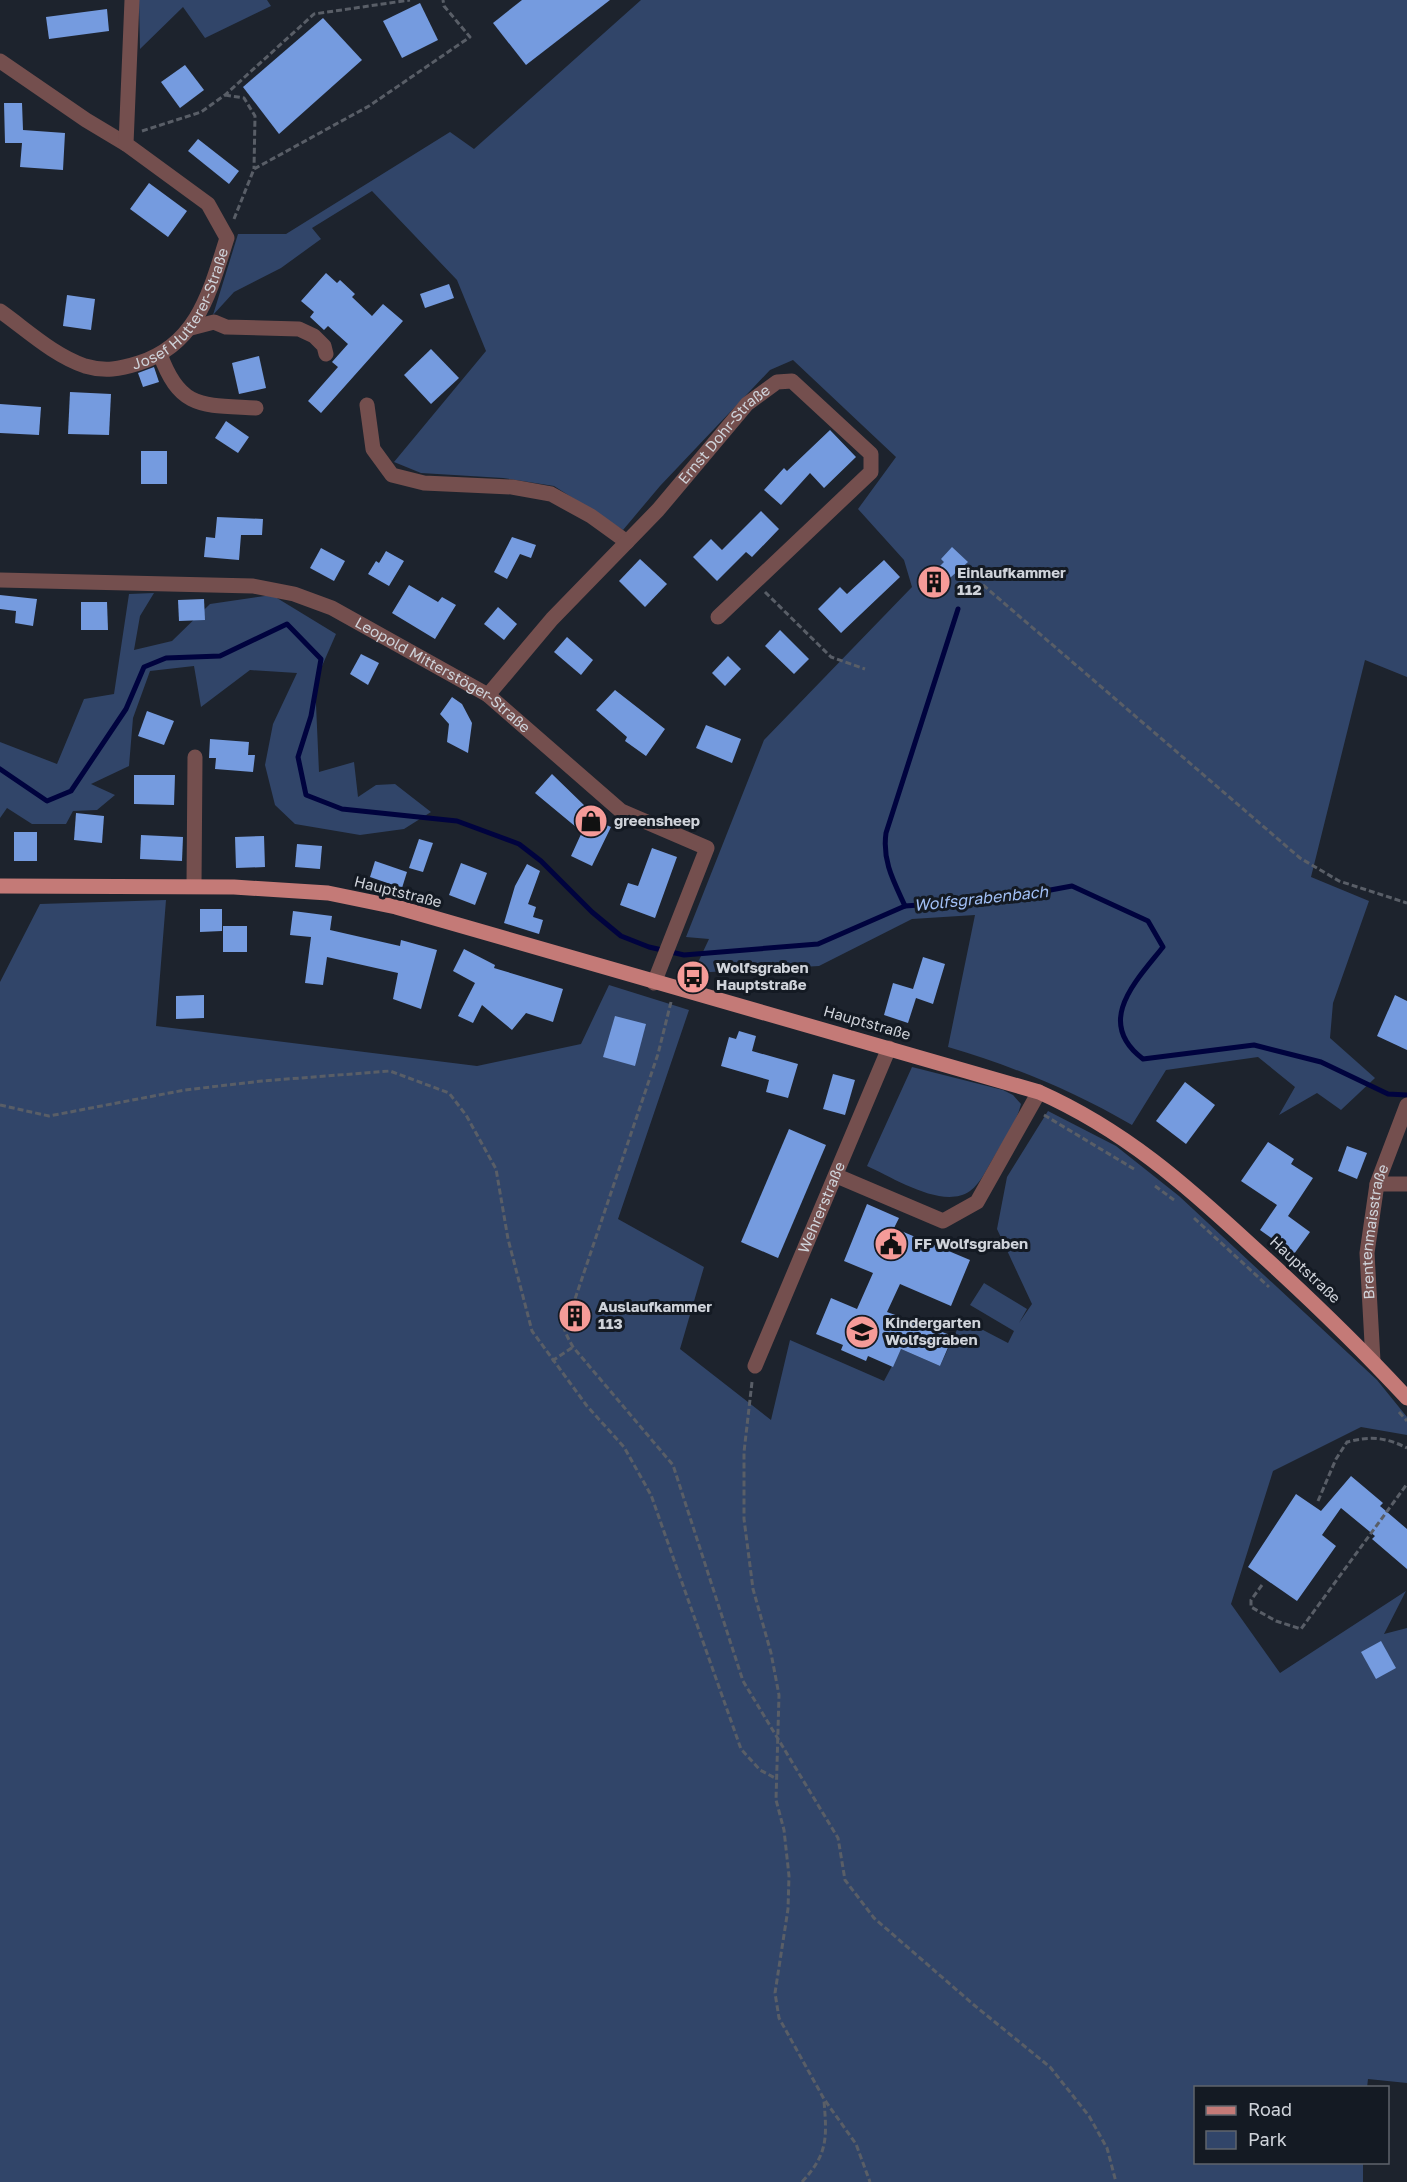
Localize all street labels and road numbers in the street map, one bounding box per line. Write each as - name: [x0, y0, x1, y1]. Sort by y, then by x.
- street label: Josef Hutterer-Straße: [130, 245, 231, 373]
- street label: Ernst Dohr-Straße: [674, 380, 773, 487]
- street label: Leopold Mitterstöger-Straße: [352, 613, 535, 736]
- street label: Hauptstraße: [353, 871, 444, 911]
- street label: Hauptstraße: [822, 1001, 913, 1043]
- street label: Wehrerstraße: [794, 1158, 848, 1256]
- street label: Brentenmaisstraße: [1357, 1161, 1392, 1300]
- street label: Hauptstraße: [1267, 1232, 1345, 1307]

